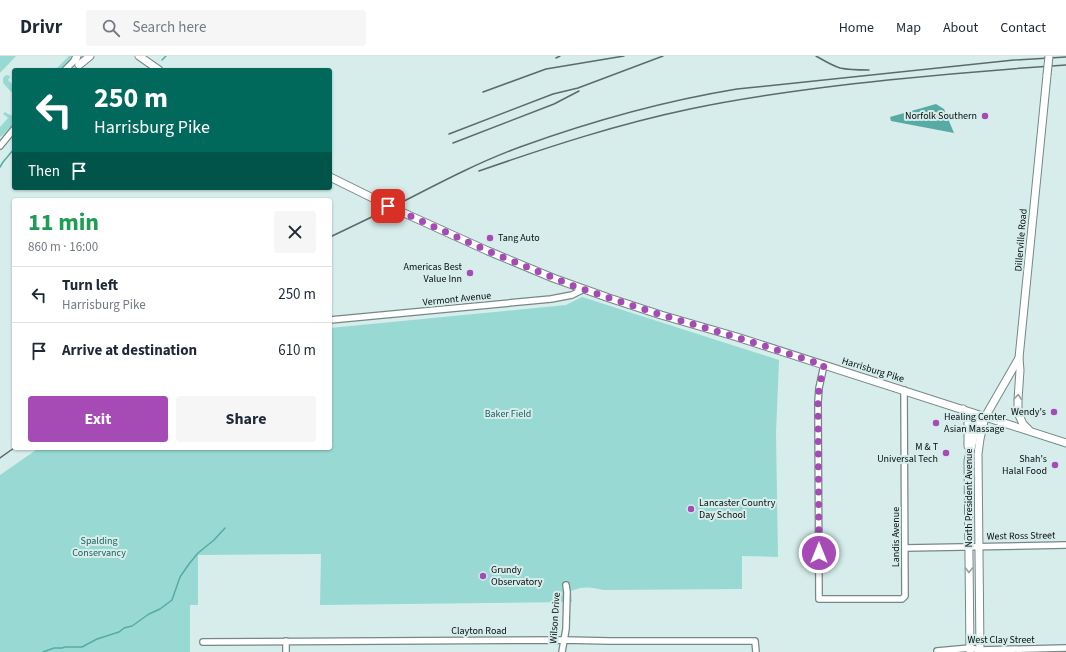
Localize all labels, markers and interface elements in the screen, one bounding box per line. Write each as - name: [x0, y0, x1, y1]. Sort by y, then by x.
- search box: [86, 10, 366, 46]
- text: Drivr: [20, 14, 62, 41]
- icon: search: [100, 17, 122, 39]
- text: Search here: [132, 17, 206, 38]
- text: Home: [839, 18, 874, 38]
- text: Map: [896, 18, 921, 38]
- text: About: [943, 18, 978, 38]
- text: Contact: [1000, 18, 1046, 38]
- text: 250 m: [94, 78, 168, 118]
- icon: left: [28, 84, 80, 136]
- place label: Norfolk Southern: [905, 109, 977, 123]
- marker: Norfolk Southern: [980, 111, 990, 121]
- text: Harrisburg Pike: [94, 115, 210, 140]
- icon: arrive: [68, 160, 90, 182]
- text: Then: [28, 161, 60, 182]
- pin: [371, 189, 405, 223]
- icon: arrive: [377, 195, 399, 217]
- text: 11 min: [28, 205, 99, 240]
- street label: Dillerville Road: [1011, 208, 1031, 272]
- button: close: [274, 211, 316, 253]
- place label: Tang Auto: [498, 231, 540, 245]
- marker: Tang Auto: [485, 233, 495, 243]
- text: 860 m · 16:00: [28, 238, 98, 256]
- place label: Americas Best Value Inn: [403, 260, 463, 286]
- marker: Americas Best Value Inn: [465, 268, 475, 278]
- text: Turn left: [62, 275, 118, 296]
- icon: left: [28, 284, 50, 306]
- text: 250 m: [278, 284, 316, 305]
- street label: Vermont Avenue: [422, 288, 492, 310]
- text: Harrisburg Pike: [62, 296, 146, 314]
- icon: arrive: [28, 340, 50, 362]
- text: Arrive at destination: [62, 340, 197, 361]
- text: 610 m: [278, 340, 316, 361]
- street label: Harrisburg Pike: [840, 354, 906, 386]
- one-way arrow: [1014, 394, 1023, 400]
- button: Exit: [28, 396, 168, 442]
- button: Share: [176, 396, 316, 442]
- place label: Wendy's: [1011, 405, 1046, 419]
- park label: Baker Field: [485, 407, 531, 421]
- marker: Wendy's: [1049, 407, 1059, 417]
- place label: Healing Center Asian Massage: [944, 410, 1006, 436]
- marker: Healing Center Asian Massage: [931, 418, 941, 428]
- place label: M & T Universal Tech: [877, 440, 939, 466]
- marker: M & T Universal Tech: [941, 448, 951, 458]
- street label: North President Avenue: [962, 448, 976, 548]
- place label: Shah's Halal Food: [1002, 452, 1047, 478]
- marker: Shah's Halal Food: [1050, 460, 1060, 470]
- place label: Lancaster Country Day School: [699, 496, 776, 522]
- marker: Lancaster Country Day School: [686, 504, 696, 514]
- street label: Landis Avenue: [889, 507, 903, 567]
- street label: West Ross Street: [987, 528, 1056, 544]
- position arrow: [798, 532, 840, 574]
- park label: Spalding Conservancy: [72, 534, 126, 560]
- place label: Grundy Observatory: [491, 563, 543, 589]
- one-way arrow: [965, 567, 973, 573]
- marker: Grundy Observatory: [478, 571, 488, 581]
- street label: Wilson Drive: [546, 592, 564, 644]
- street label: Clayton Road: [451, 624, 507, 638]
- street label: West Clay Street: [967, 633, 1035, 647]

